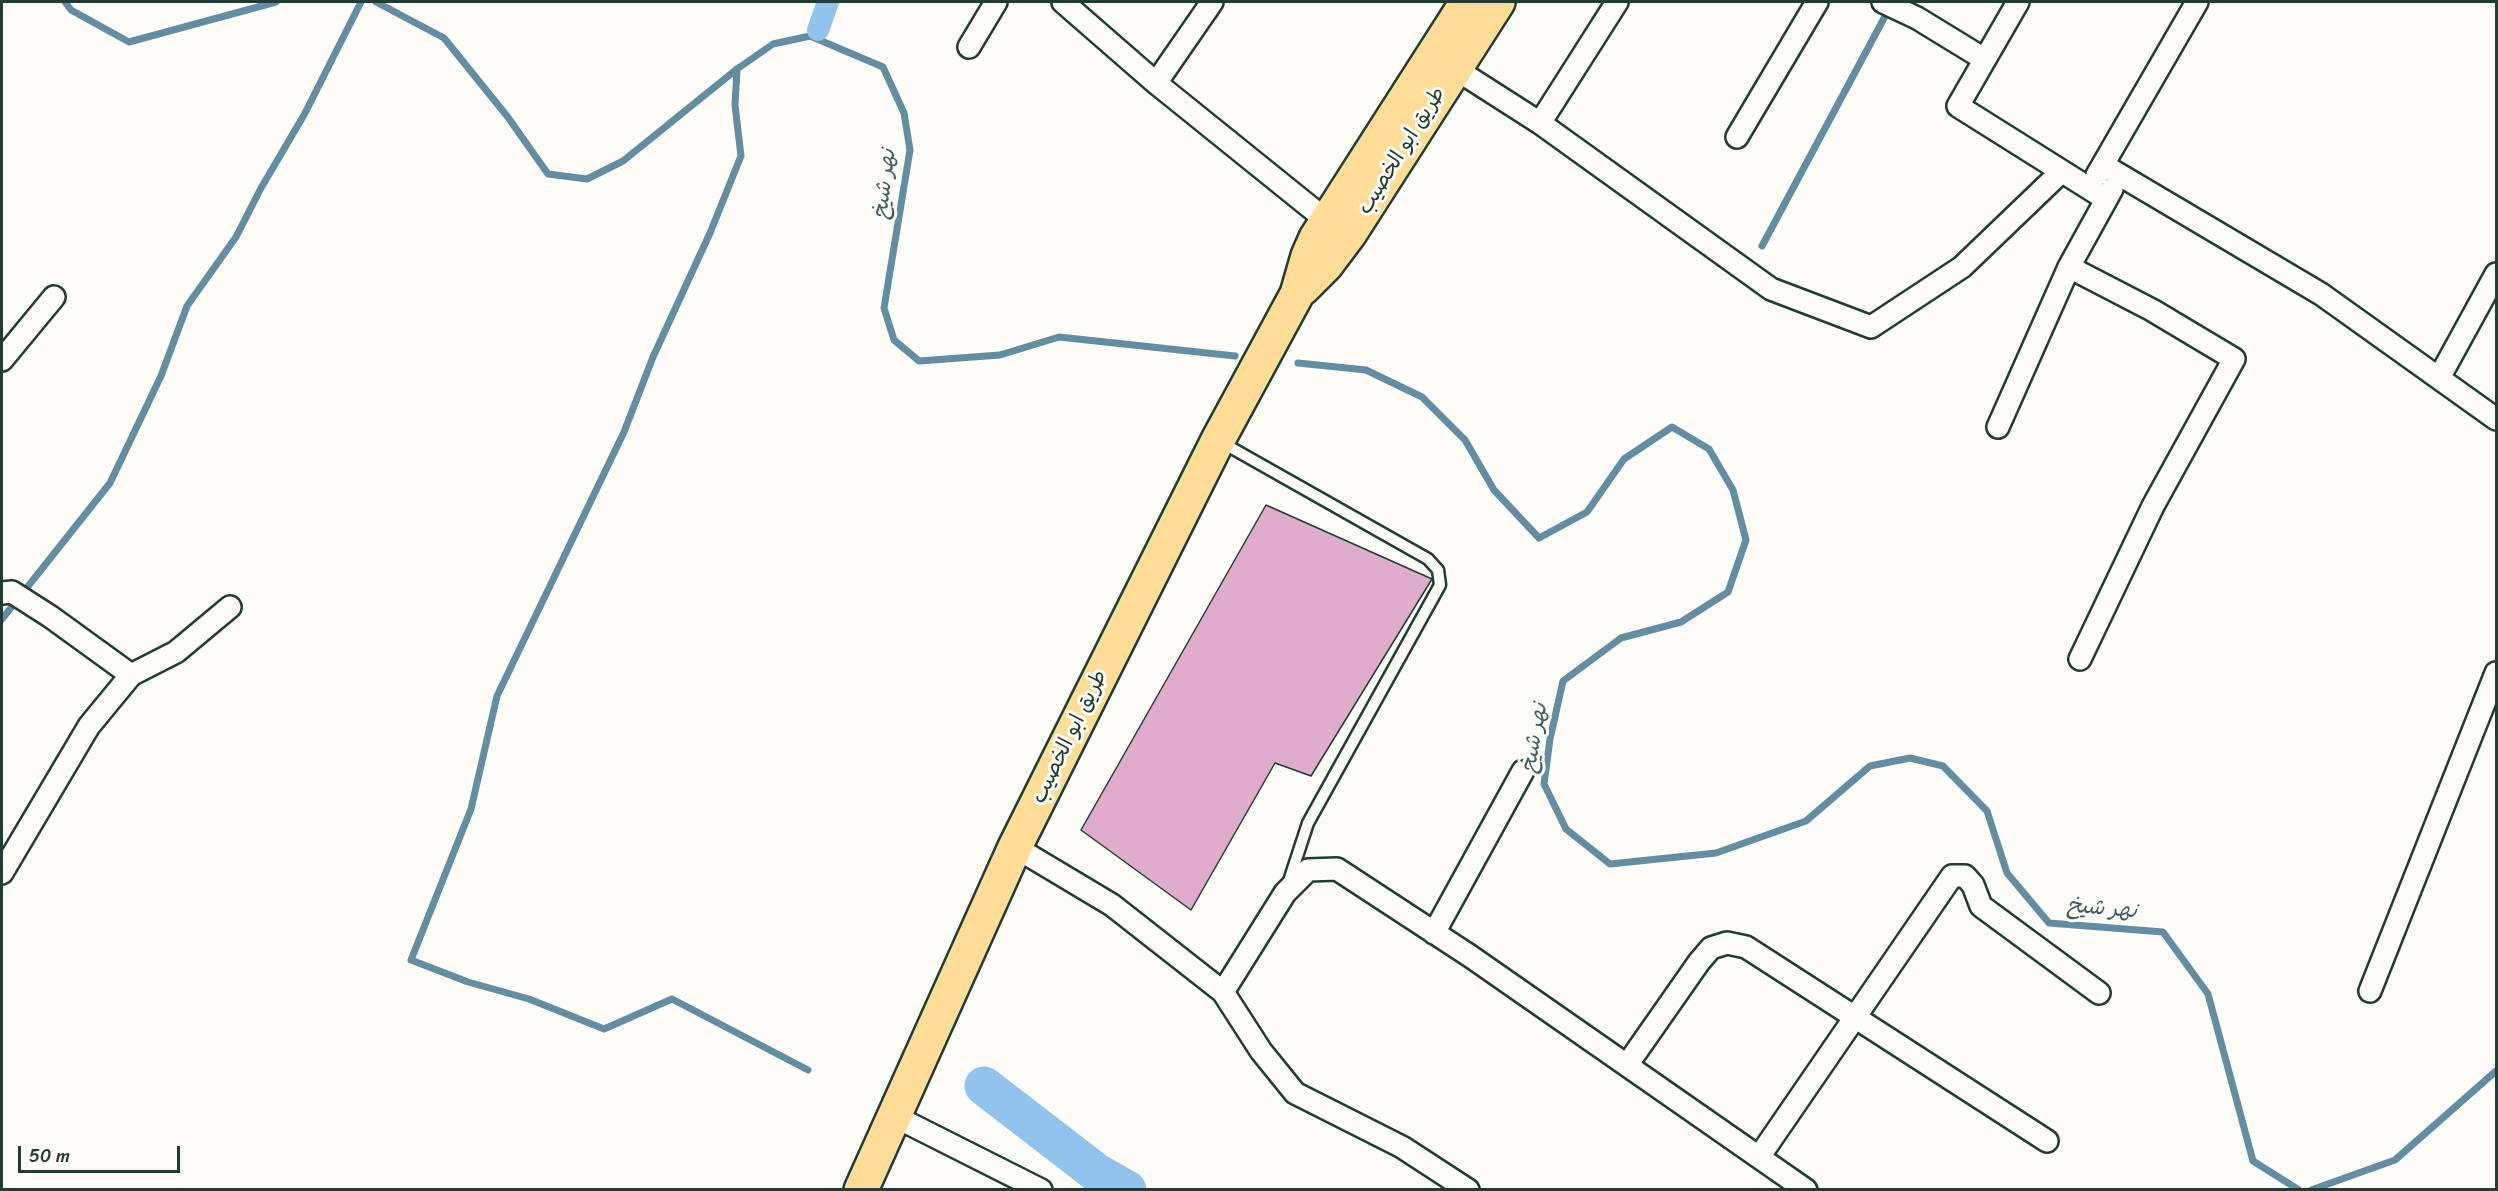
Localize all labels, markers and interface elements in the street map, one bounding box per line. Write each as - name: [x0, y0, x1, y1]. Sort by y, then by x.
- street label: طريق ابو الخصيب: [1353, 83, 1451, 219]
- water label: نهر شيخ: [868, 148, 902, 220]
- street label: طريق ابو الخصيب: [1027, 666, 1113, 808]
- water label: نهر شيخ: [1516, 701, 1554, 775]
- water label: نهر شيخ: [2066, 893, 2138, 925]
- scale bar: [21, 1134, 183, 1172]
- text: 50 m: [29, 1140, 70, 1172]

